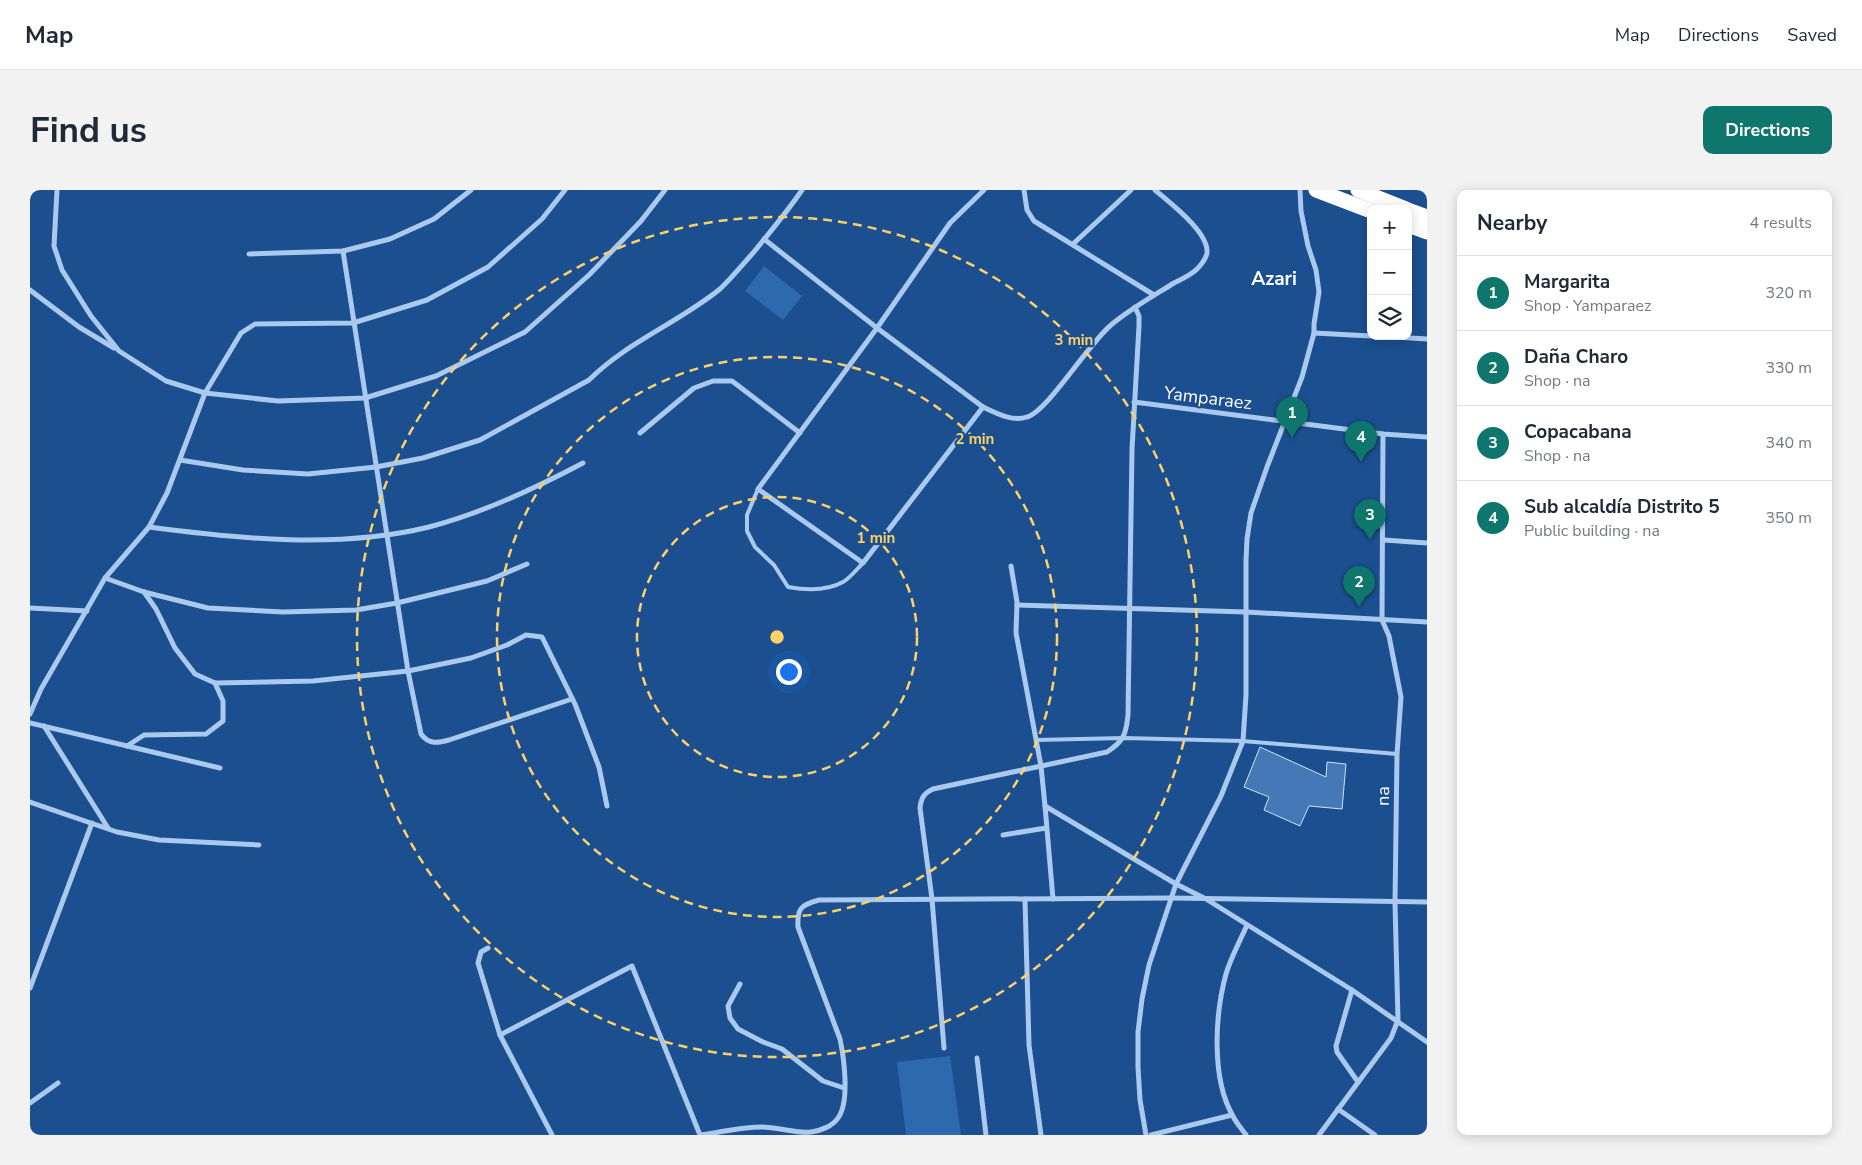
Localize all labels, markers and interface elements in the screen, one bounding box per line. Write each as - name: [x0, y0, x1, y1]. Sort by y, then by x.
- text: Map: [25, 19, 73, 51]
- text: Map: [1615, 23, 1650, 47]
- text: Directions: [1678, 23, 1759, 47]
- text: Saved: [1787, 23, 1837, 47]
- button: Directions: [1703, 106, 1832, 154]
- text: Find us: [30, 107, 147, 154]
- map controls: [1367, 205, 1412, 340]
- button: +: [1367, 205, 1412, 250]
- text: Nearby: [1477, 209, 1547, 237]
- text: 4 results: [1750, 212, 1812, 234]
- button: −: [1367, 250, 1412, 295]
- district label: Azari: [1251, 266, 1297, 292]
- text: Margarita: [1524, 269, 1610, 295]
- text: 1: [1488, 282, 1498, 304]
- text: 320 m: [1765, 282, 1812, 304]
- button: layers: [1367, 295, 1412, 340]
- text: Shop · Yamparaez: [1524, 295, 1651, 317]
- text: 3 min: [1055, 330, 1093, 350]
- text: Daña Charo: [1524, 344, 1628, 370]
- text: 2: [1488, 357, 1498, 379]
- text: 330 m: [1765, 357, 1812, 379]
- text: Shop · na: [1524, 370, 1591, 392]
- street label: Yamparaez: [1162, 381, 1253, 415]
- pin: 1: [1276, 397, 1308, 438]
- text: Copacabana: [1524, 419, 1632, 445]
- pin: 4: [1345, 421, 1377, 462]
- text: 2 min: [956, 429, 994, 449]
- text: 3: [1488, 432, 1498, 454]
- text: 340 m: [1765, 432, 1812, 454]
- text: Shop · na: [1524, 445, 1591, 467]
- text: Sub alcaldía Distrito 5: [1524, 494, 1720, 520]
- pin: 3: [1354, 499, 1386, 540]
- text: 4: [1488, 507, 1498, 529]
- text: 350 m: [1765, 507, 1812, 529]
- text: Public building · na: [1524, 520, 1660, 542]
- text: 1 min: [857, 528, 895, 548]
- pin: 2: [1343, 566, 1375, 607]
- centre of rings: [768, 628, 786, 646]
- your location: [776, 659, 802, 685]
- street label: na: [1371, 786, 1395, 806]

